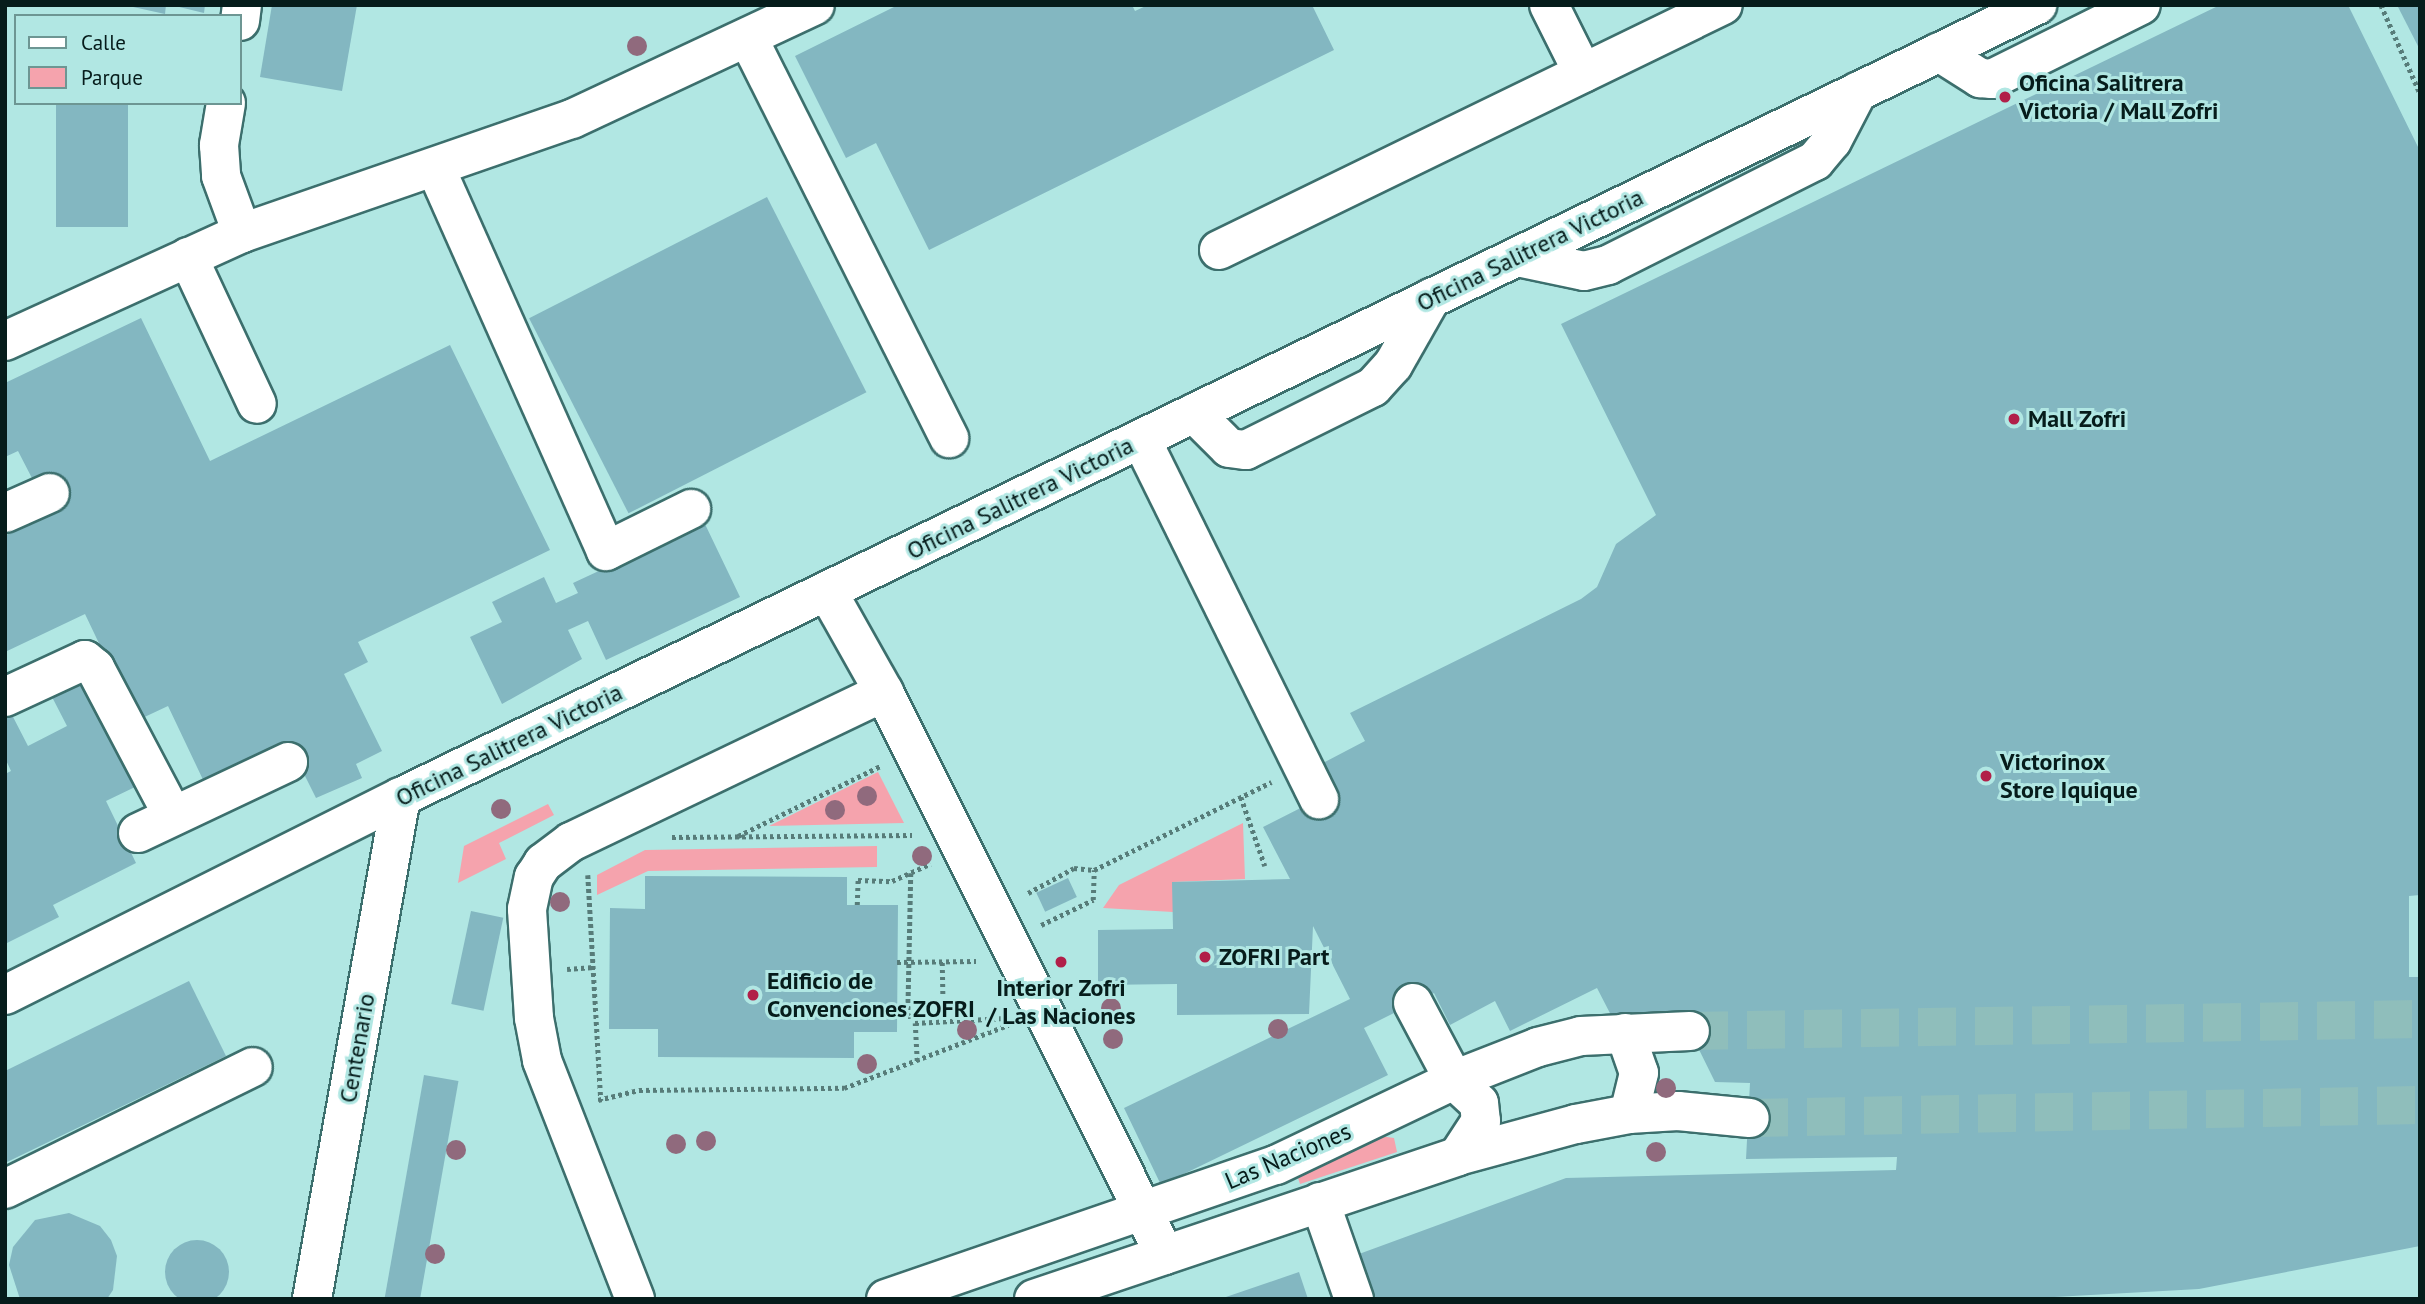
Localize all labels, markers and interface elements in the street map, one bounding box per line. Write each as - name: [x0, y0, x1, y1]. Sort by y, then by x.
- legend: [14, 14, 242, 105]
- text: Calle: [81, 29, 126, 56]
- text: Parque: [81, 64, 143, 91]
- place label: Oficina Salitrera Victoria / Mall Zofri: [2019, 69, 2219, 125]
- marker: Oficina Salitrera Victoria / Mall Zofri: [1997, 89, 2013, 105]
- street label: Oficina Salitrera Victoria: [1412, 182, 1648, 318]
- place label: Mall Zofri: [2028, 405, 2126, 433]
- marker: Mall Zofri: [2006, 411, 2022, 427]
- street label: Oficina Salitrera Victoria: [902, 430, 1138, 566]
- street label: Oficina Salitrera Victoria: [391, 677, 627, 813]
- place label: Victorinox Store Iquique: [2000, 748, 2138, 804]
- marker: Victorinox Store Iquique: [1978, 768, 1994, 784]
- place label: ZOFRI Part: [1219, 943, 1329, 971]
- marker: ZOFRI Part: [1197, 949, 1213, 965]
- marker: Interior Zofri / Las Naciones: [1053, 954, 1069, 970]
- place label: Edificio de Convenciones ZOFRI: [767, 967, 975, 1023]
- place label: Interior Zofri / Las Naciones: [986, 974, 1136, 1030]
- marker: Edificio de Convenciones ZOFRI: [745, 987, 761, 1003]
- street label: Centenario: [333, 991, 381, 1105]
- street label: Las Naciones: [1221, 1117, 1355, 1195]

